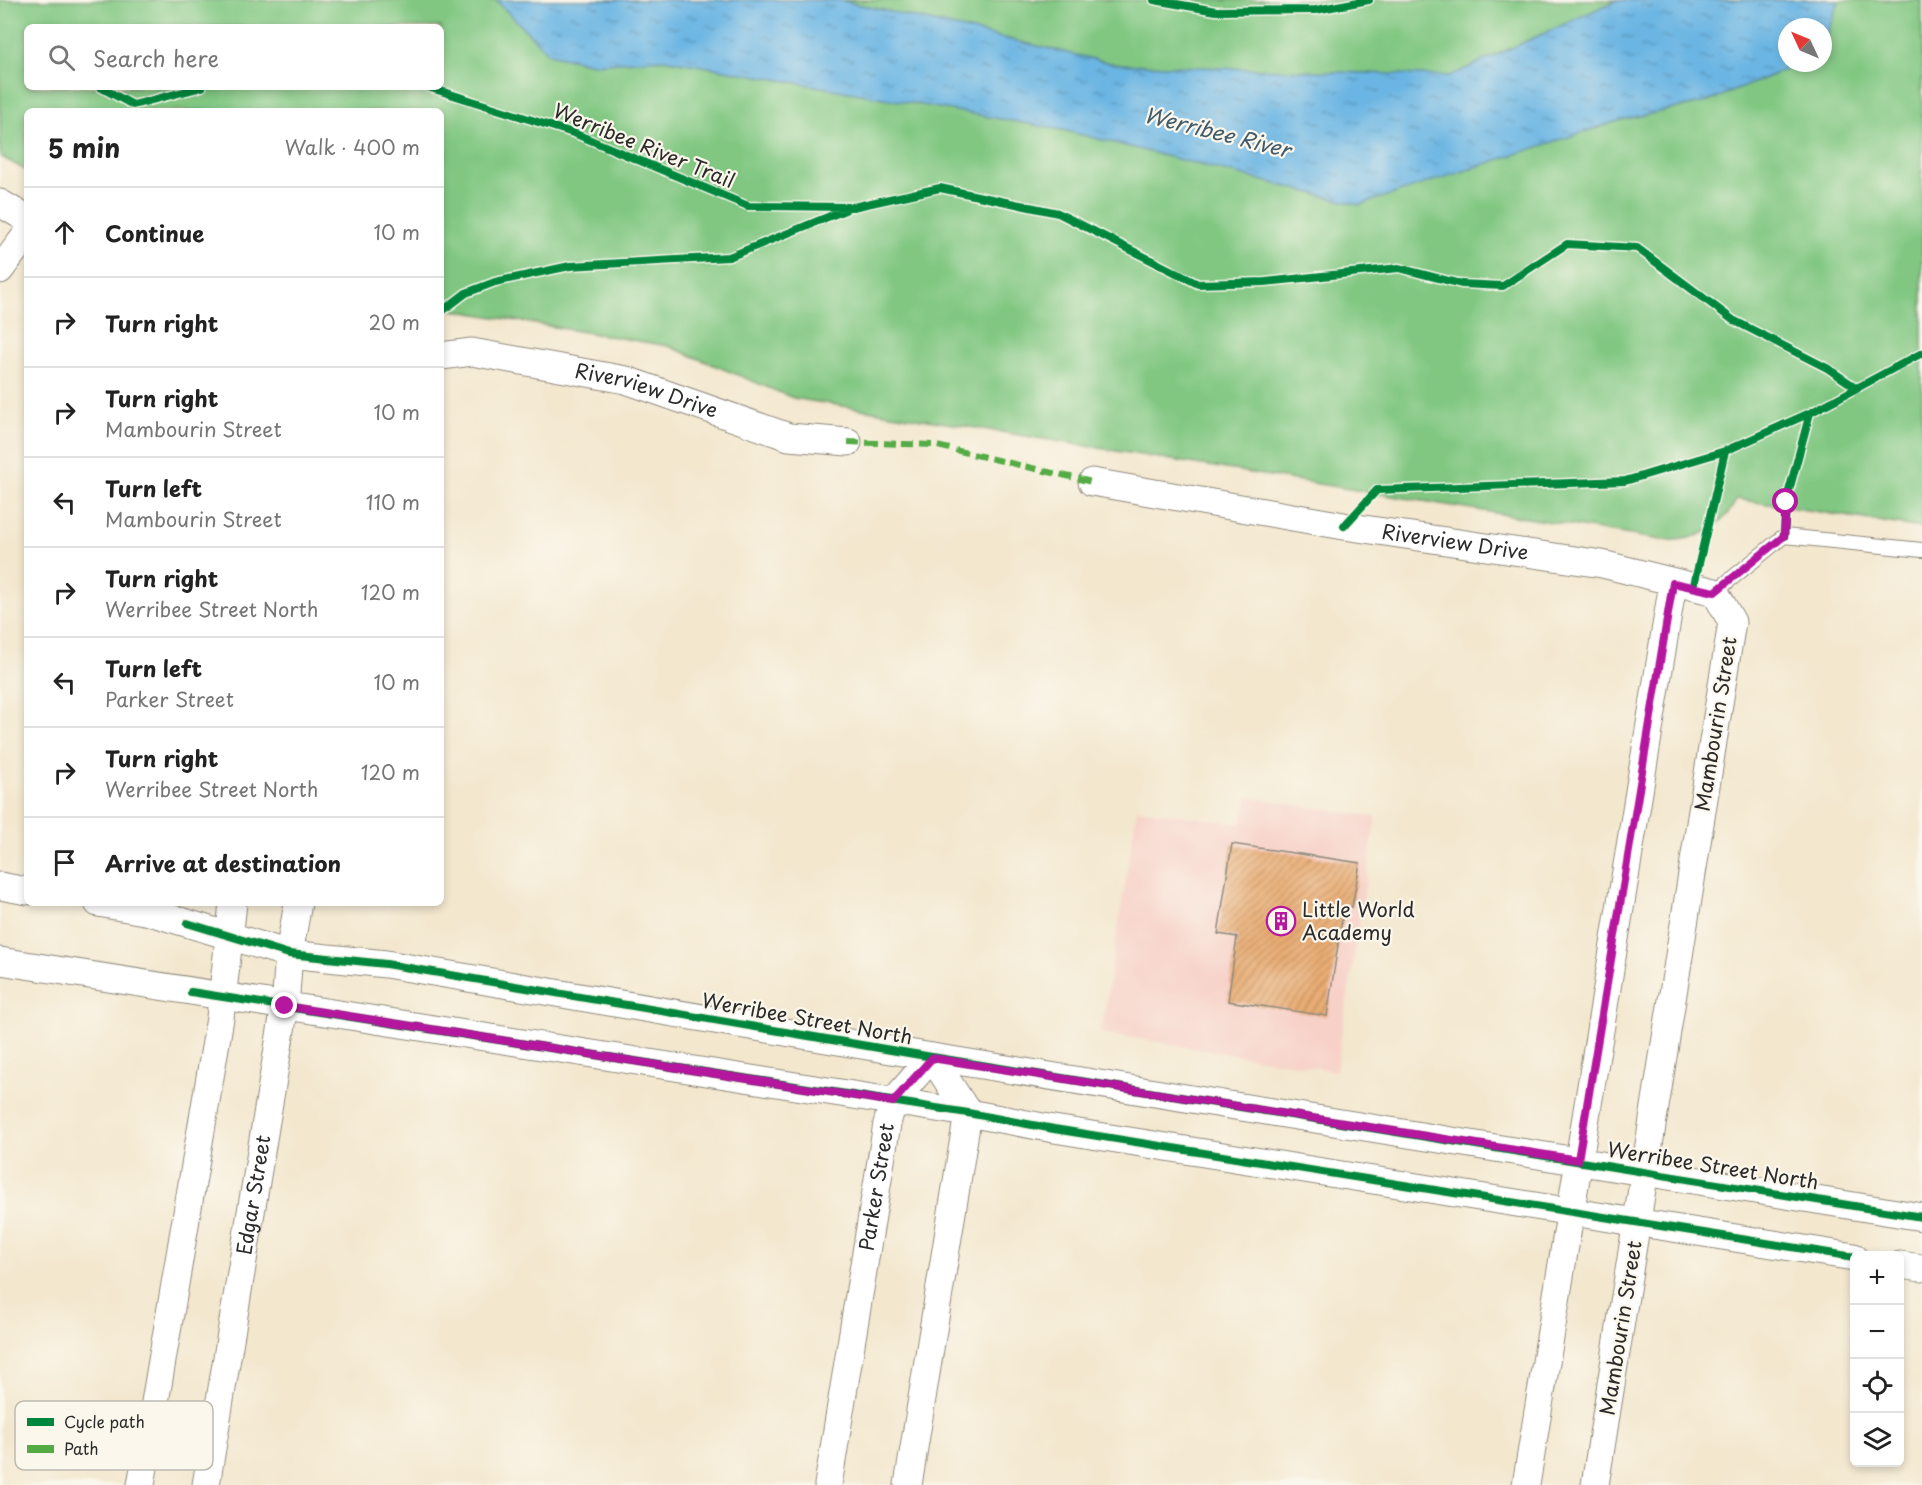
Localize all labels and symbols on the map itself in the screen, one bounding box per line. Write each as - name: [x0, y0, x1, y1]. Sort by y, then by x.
- north arrow: [1778, 18, 1832, 72]
- street label: Werribee River Trail: [549, 95, 740, 195]
- water label: Werribee River: [1141, 97, 1296, 165]
- street label: Riverview Drive: [572, 355, 722, 425]
- route start: [1772, 488, 1798, 514]
- street label: Riverview Drive: [1380, 516, 1531, 567]
- street label: Mambourin Street: [1686, 634, 1744, 813]
- place label: Little World Academy: [1302, 894, 1415, 947]
- building icon: Little World Academy: [1265, 905, 1297, 937]
- street label: Werribee Street North: [699, 985, 915, 1051]
- route end: [271, 992, 297, 1018]
- street label: Parker Street: [851, 1121, 901, 1253]
- street label: Edgar Street: [228, 1133, 277, 1257]
- street label: Werribee Street North: [1605, 1134, 1821, 1197]
- street label: Mambourin Street: [1591, 1238, 1649, 1417]
- legend: [15, 1401, 213, 1470]
- text: Cycle path: [64, 1409, 145, 1433]
- text: Path: [64, 1436, 99, 1460]

